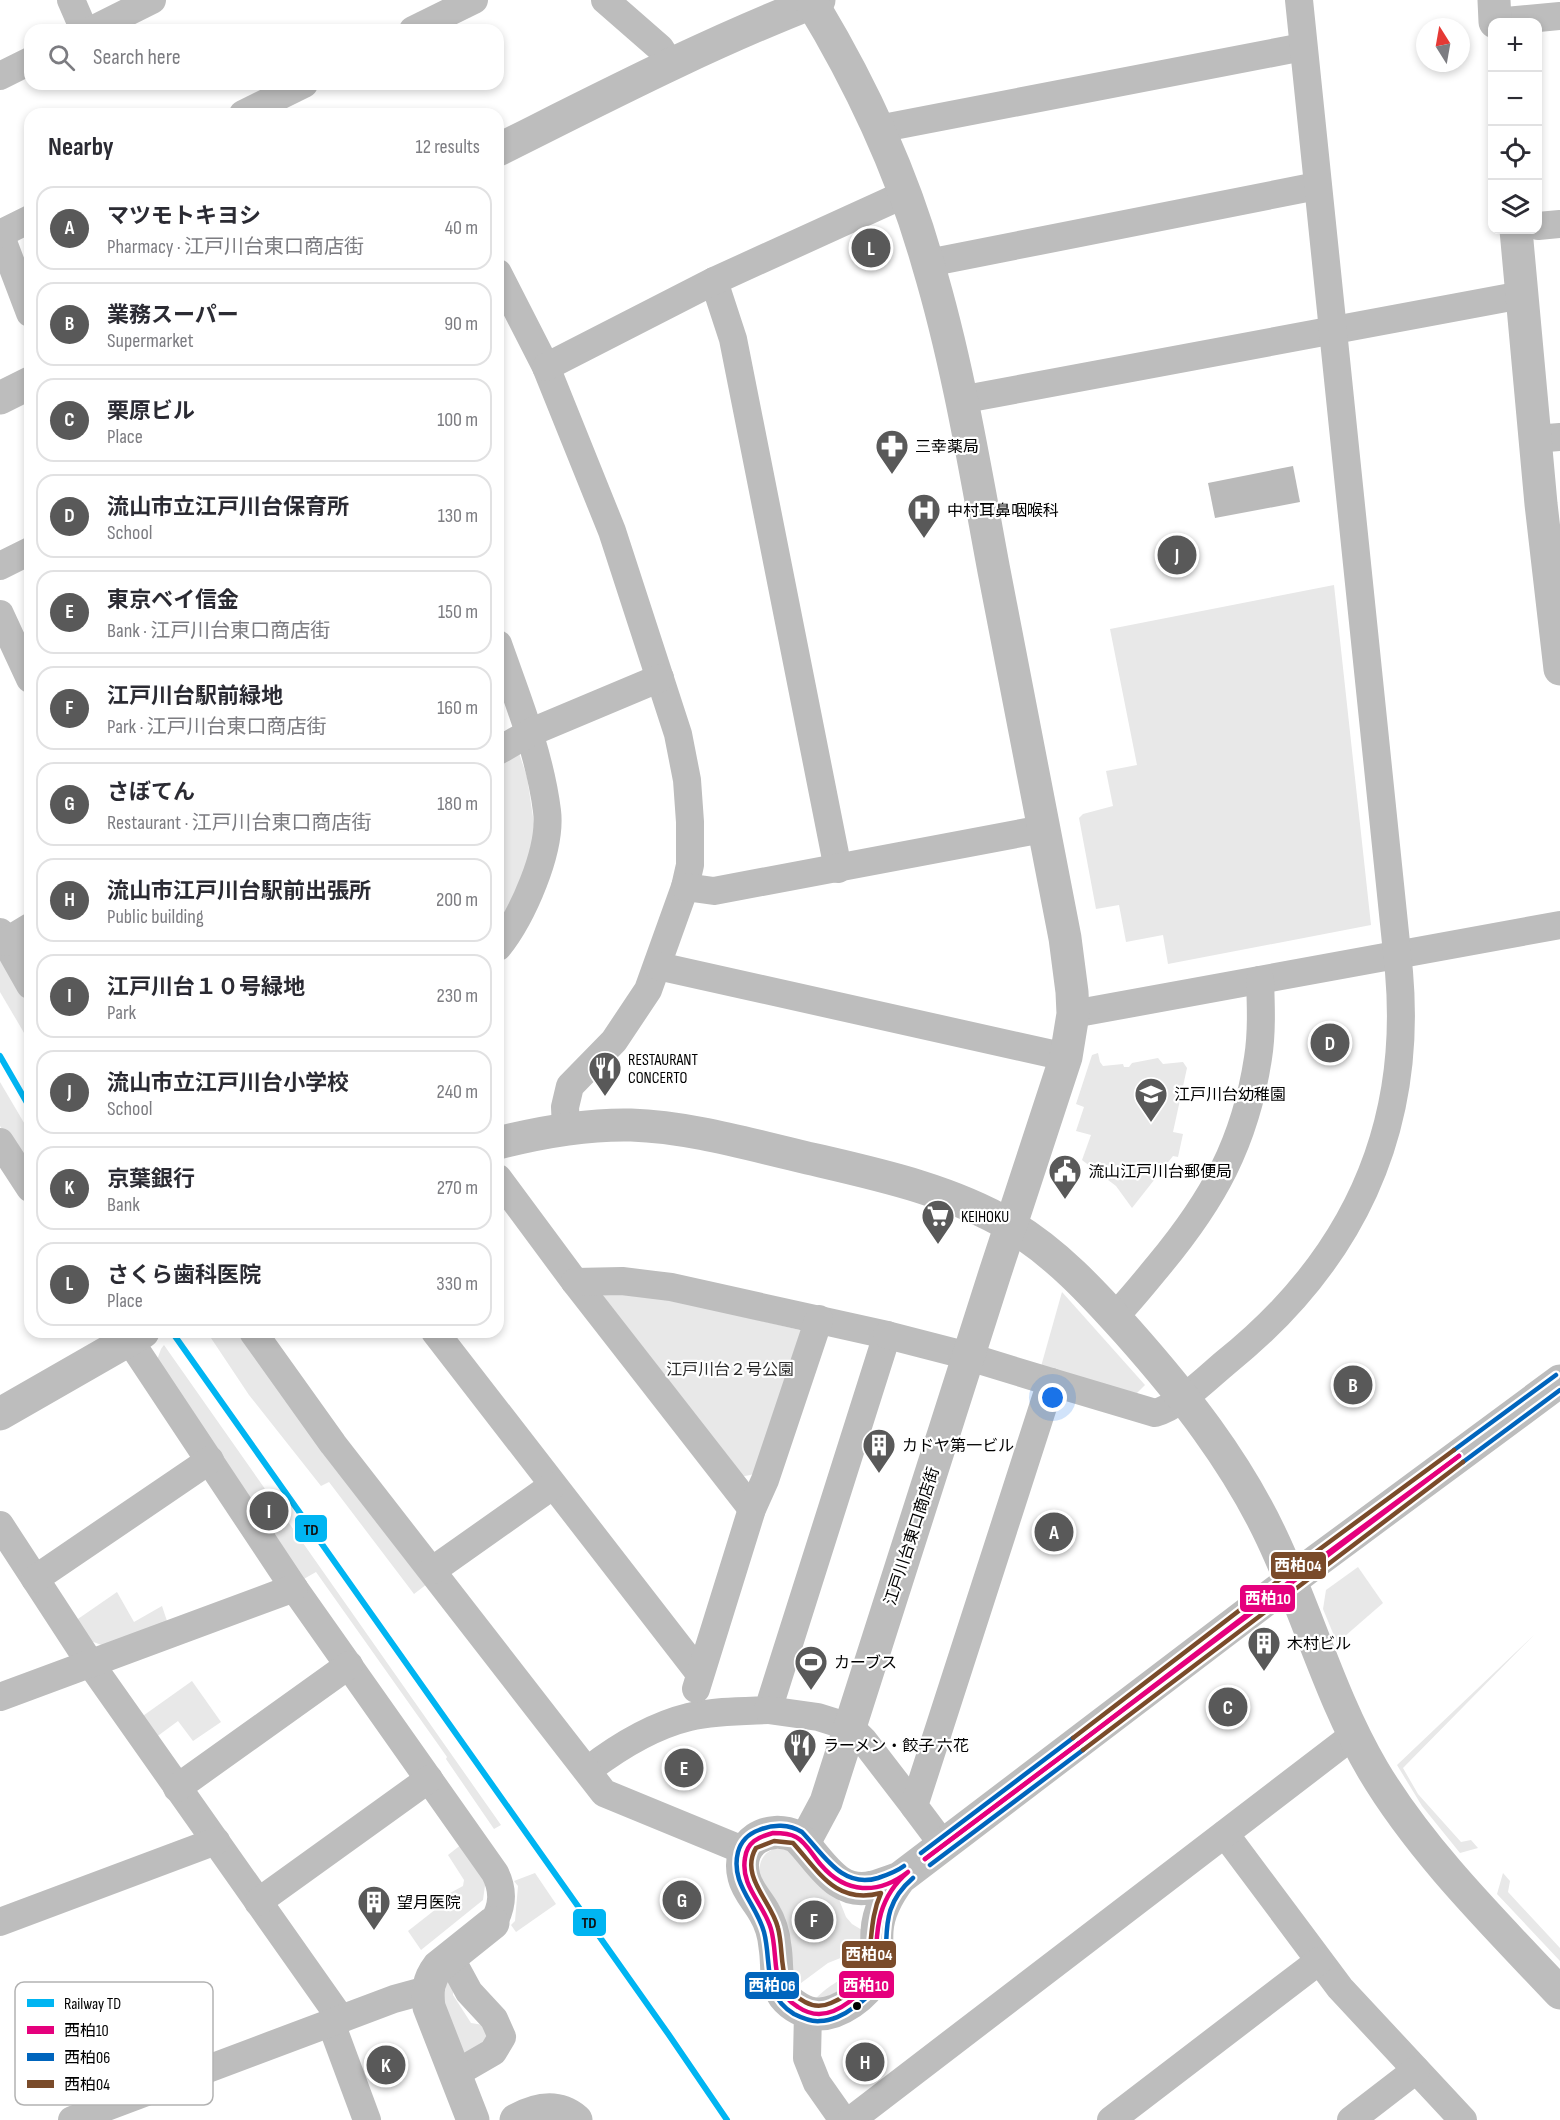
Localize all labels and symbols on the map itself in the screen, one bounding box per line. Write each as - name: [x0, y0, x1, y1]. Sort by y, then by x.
- north arrow: [1416, 18, 1470, 72]
- pin: L: [852, 226, 890, 270]
- pharmacy icon: 三幸薬局: [874, 428, 910, 475]
- place label: 三幸薬局: [915, 438, 979, 457]
- hospital icon: 中村耳鼻咽喉科: [906, 492, 942, 539]
- place label: 中村耳鼻咽喉科: [947, 502, 1059, 521]
- pin: J: [1158, 532, 1196, 578]
- pin: D: [1310, 1020, 1350, 1066]
- restaurant icon: RESTAURANT CONCERTO: [587, 1050, 623, 1097]
- place label: RESTAURANT CONCERTO: [628, 1051, 698, 1088]
- school or university icon: 江戸川台幼稚園: [1133, 1076, 1169, 1123]
- place label: 江戸川台幼稚園: [1174, 1086, 1286, 1105]
- public building icon: 流山江戸川台郵便局: [1047, 1153, 1083, 1200]
- place label: 流山江戸川台郵便局: [1088, 1163, 1232, 1182]
- supermarket icon: KEIHOKU: [920, 1198, 956, 1245]
- place label: KEIHOKU: [961, 1208, 1009, 1227]
- park label: 江戸川台２号公園: [666, 1361, 794, 1380]
- pin: B: [1334, 1362, 1372, 1408]
- your location: [1038, 1383, 1067, 1412]
- building icon: カドヤ第一ビル: [861, 1427, 897, 1474]
- place label: カドヤ第一ビル: [902, 1437, 1014, 1456]
- street label: 江戸川台東口商店街: [881, 1465, 944, 1608]
- pin: I: [250, 1488, 288, 1534]
- pin: A: [1034, 1510, 1074, 1555]
- line badge: TD: [294, 1514, 328, 1543]
- text: TD: [303, 1521, 319, 1540]
- line badge: 西柏04: [1270, 1551, 1327, 1580]
- text: 西柏04: [1274, 1557, 1322, 1576]
- line badge: 西柏10: [1239, 1584, 1296, 1613]
- text: 西柏10: [1245, 1590, 1291, 1609]
- building icon: 木村ビル: [1246, 1625, 1282, 1672]
- place label: 木村ビル: [1287, 1635, 1351, 1654]
- sports icon: カーブス: [793, 1644, 829, 1691]
- place label: カーブス: [834, 1654, 897, 1673]
- pin: C: [1208, 1684, 1248, 1730]
- restaurant icon: ラーメン・餃子 六花: [782, 1727, 818, 1774]
- place label: ラーメン・餃子 六花: [823, 1737, 969, 1756]
- pin: E: [664, 1746, 704, 1790]
- pin: G: [662, 1878, 702, 1922]
- building icon: 望月医院: [356, 1884, 392, 1931]
- place label: 望月医院: [397, 1894, 461, 1913]
- pin: F: [794, 1898, 834, 1942]
- line badge: TD: [572, 1908, 607, 1937]
- text: TD: [581, 1914, 597, 1933]
- line badge: 西柏04: [841, 1940, 897, 1969]
- text: 西柏04: [845, 1946, 893, 1965]
- line badge: 西柏10: [838, 1970, 895, 1999]
- line badge: 西柏06: [744, 1971, 800, 2000]
- text: 西柏06: [748, 1977, 796, 1996]
- text: 西柏10: [843, 1977, 889, 1996]
- legend: [15, 1982, 213, 2105]
- text: Railway TD: [64, 1995, 121, 2014]
- unlabelled marker: [851, 2000, 863, 2012]
- text: 西柏10: [64, 2022, 109, 2041]
- pin: H: [846, 2040, 884, 2084]
- pin: K: [366, 2042, 406, 2088]
- text: 西柏06: [64, 2049, 110, 2068]
- text: 西柏04: [64, 2076, 110, 2095]

